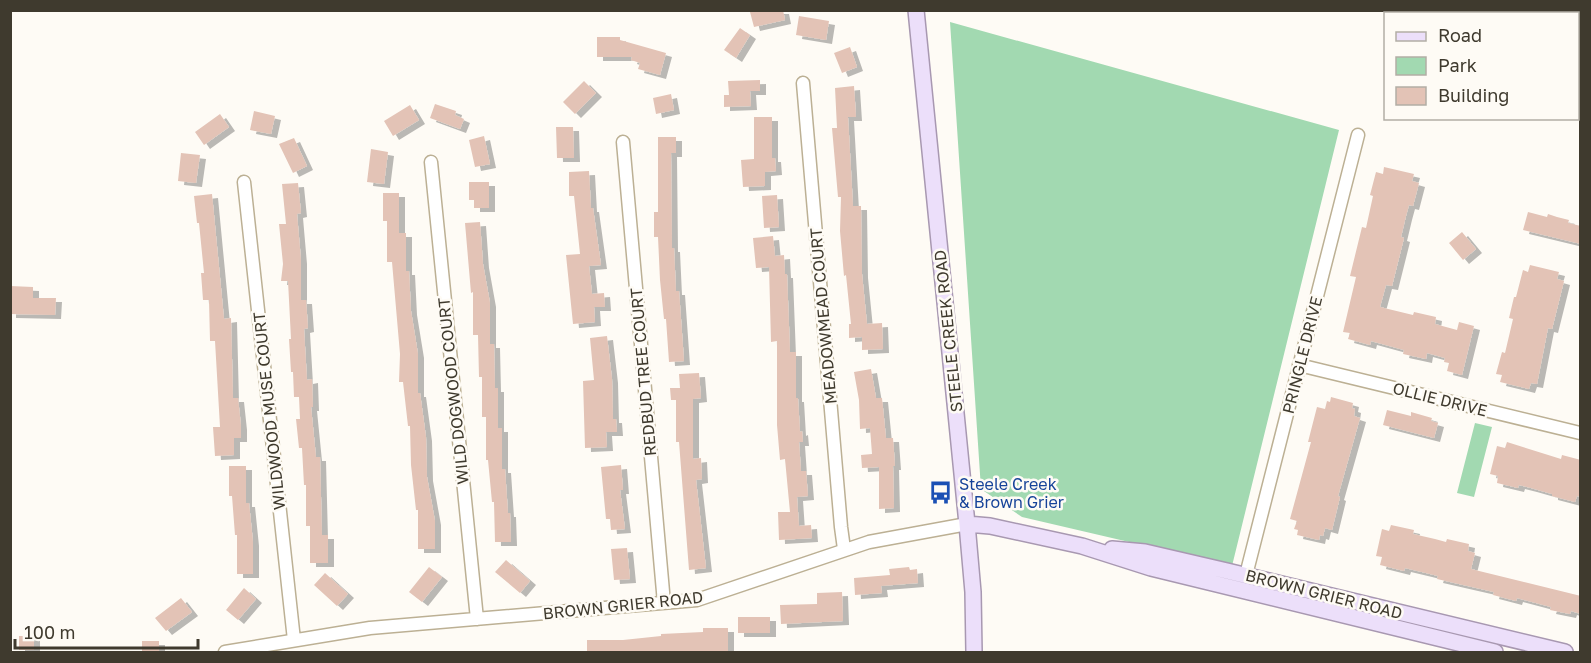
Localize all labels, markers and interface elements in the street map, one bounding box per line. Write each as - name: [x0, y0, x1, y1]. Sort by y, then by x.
- legend: [1384, 12, 1579, 120]
- text: Road: [1438, 24, 1482, 46]
- text: Park: [1438, 54, 1477, 76]
- text: Building: [1438, 84, 1509, 106]
- street label: MEADOWMEAD COURT: [805, 227, 841, 405]
- street label: STEELE CREEK ROAD: [930, 249, 966, 413]
- street label: REDBUD TREE COURT: [626, 287, 660, 457]
- street label: PRINGLE DRIVE: [1278, 294, 1326, 416]
- street label: WILD DOGWOOD COURT: [433, 296, 473, 486]
- street label: WILDWOOD MUSE COURT: [249, 311, 289, 511]
- street label: OLLIE DRIVE: [1391, 378, 1489, 420]
- place label: Steele Creek & Brown Grier: [959, 474, 1064, 512]
- bus stop icon: Steele Creek & Brown Grier: [928, 480, 954, 506]
- street label: BROWN GRIER ROAD: [1243, 565, 1405, 623]
- street label: BROWN GRIER ROAD: [542, 587, 704, 623]
- scale bar: [15, 612, 198, 650]
- text: 100 m: [24, 621, 75, 643]

